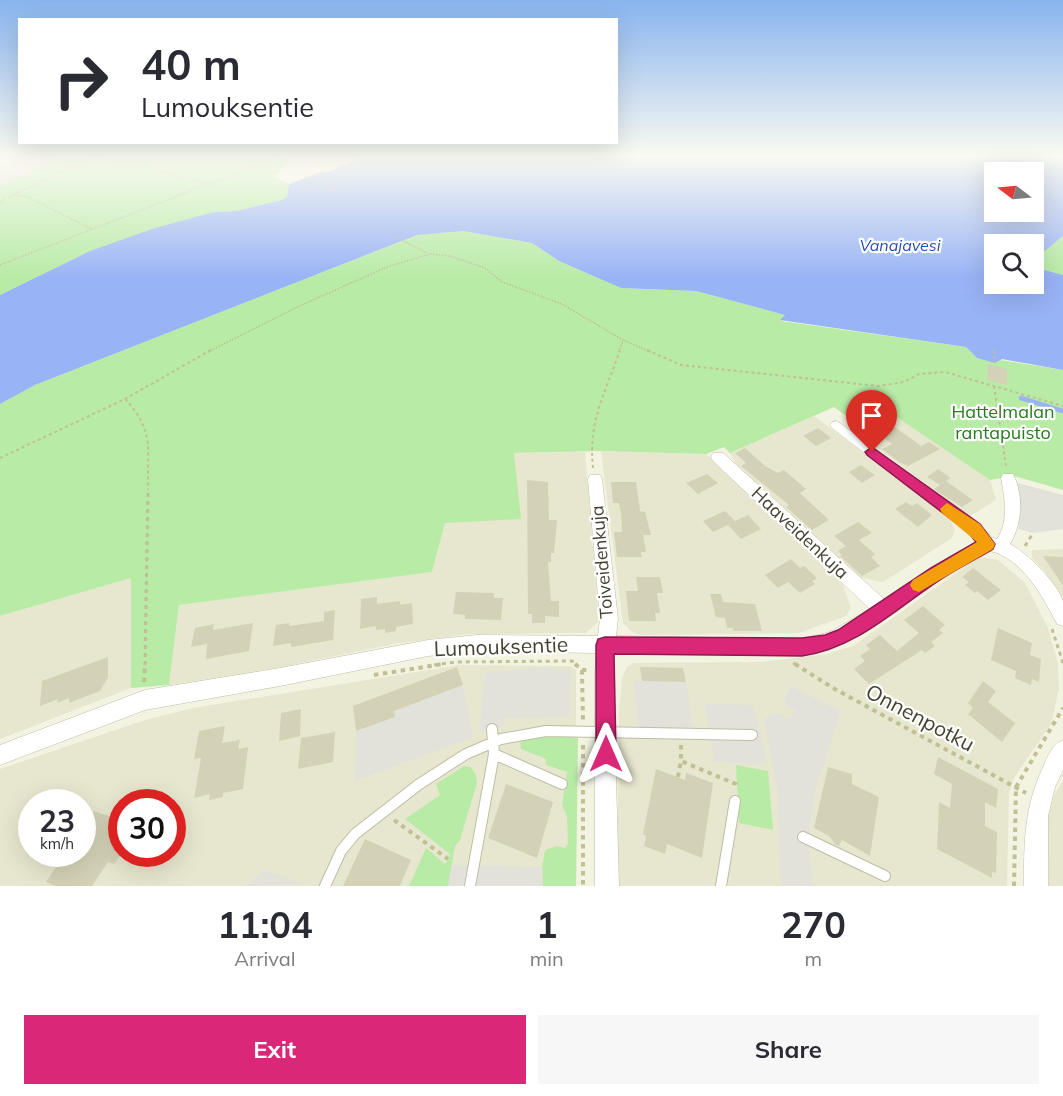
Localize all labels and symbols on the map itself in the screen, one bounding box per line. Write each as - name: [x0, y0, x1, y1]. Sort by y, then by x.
- north arrow: [984, 162, 1044, 222]
- water label: Vanajavesi: [860, 235, 941, 255]
- pin: [846, 390, 897, 452]
- park label: Hattelmalan rantapuisto: [951, 400, 1055, 444]
- street label: Haaveidenkuja: [747, 482, 854, 584]
- street label: Toiveidenkuja: [585, 505, 618, 620]
- street label: Lumouksentie: [433, 631, 569, 661]
- street label: Onnenpotku: [862, 678, 979, 757]
- position arrow: [574, 722, 638, 786]
- speed limit sign: 30: [108, 789, 186, 867]

